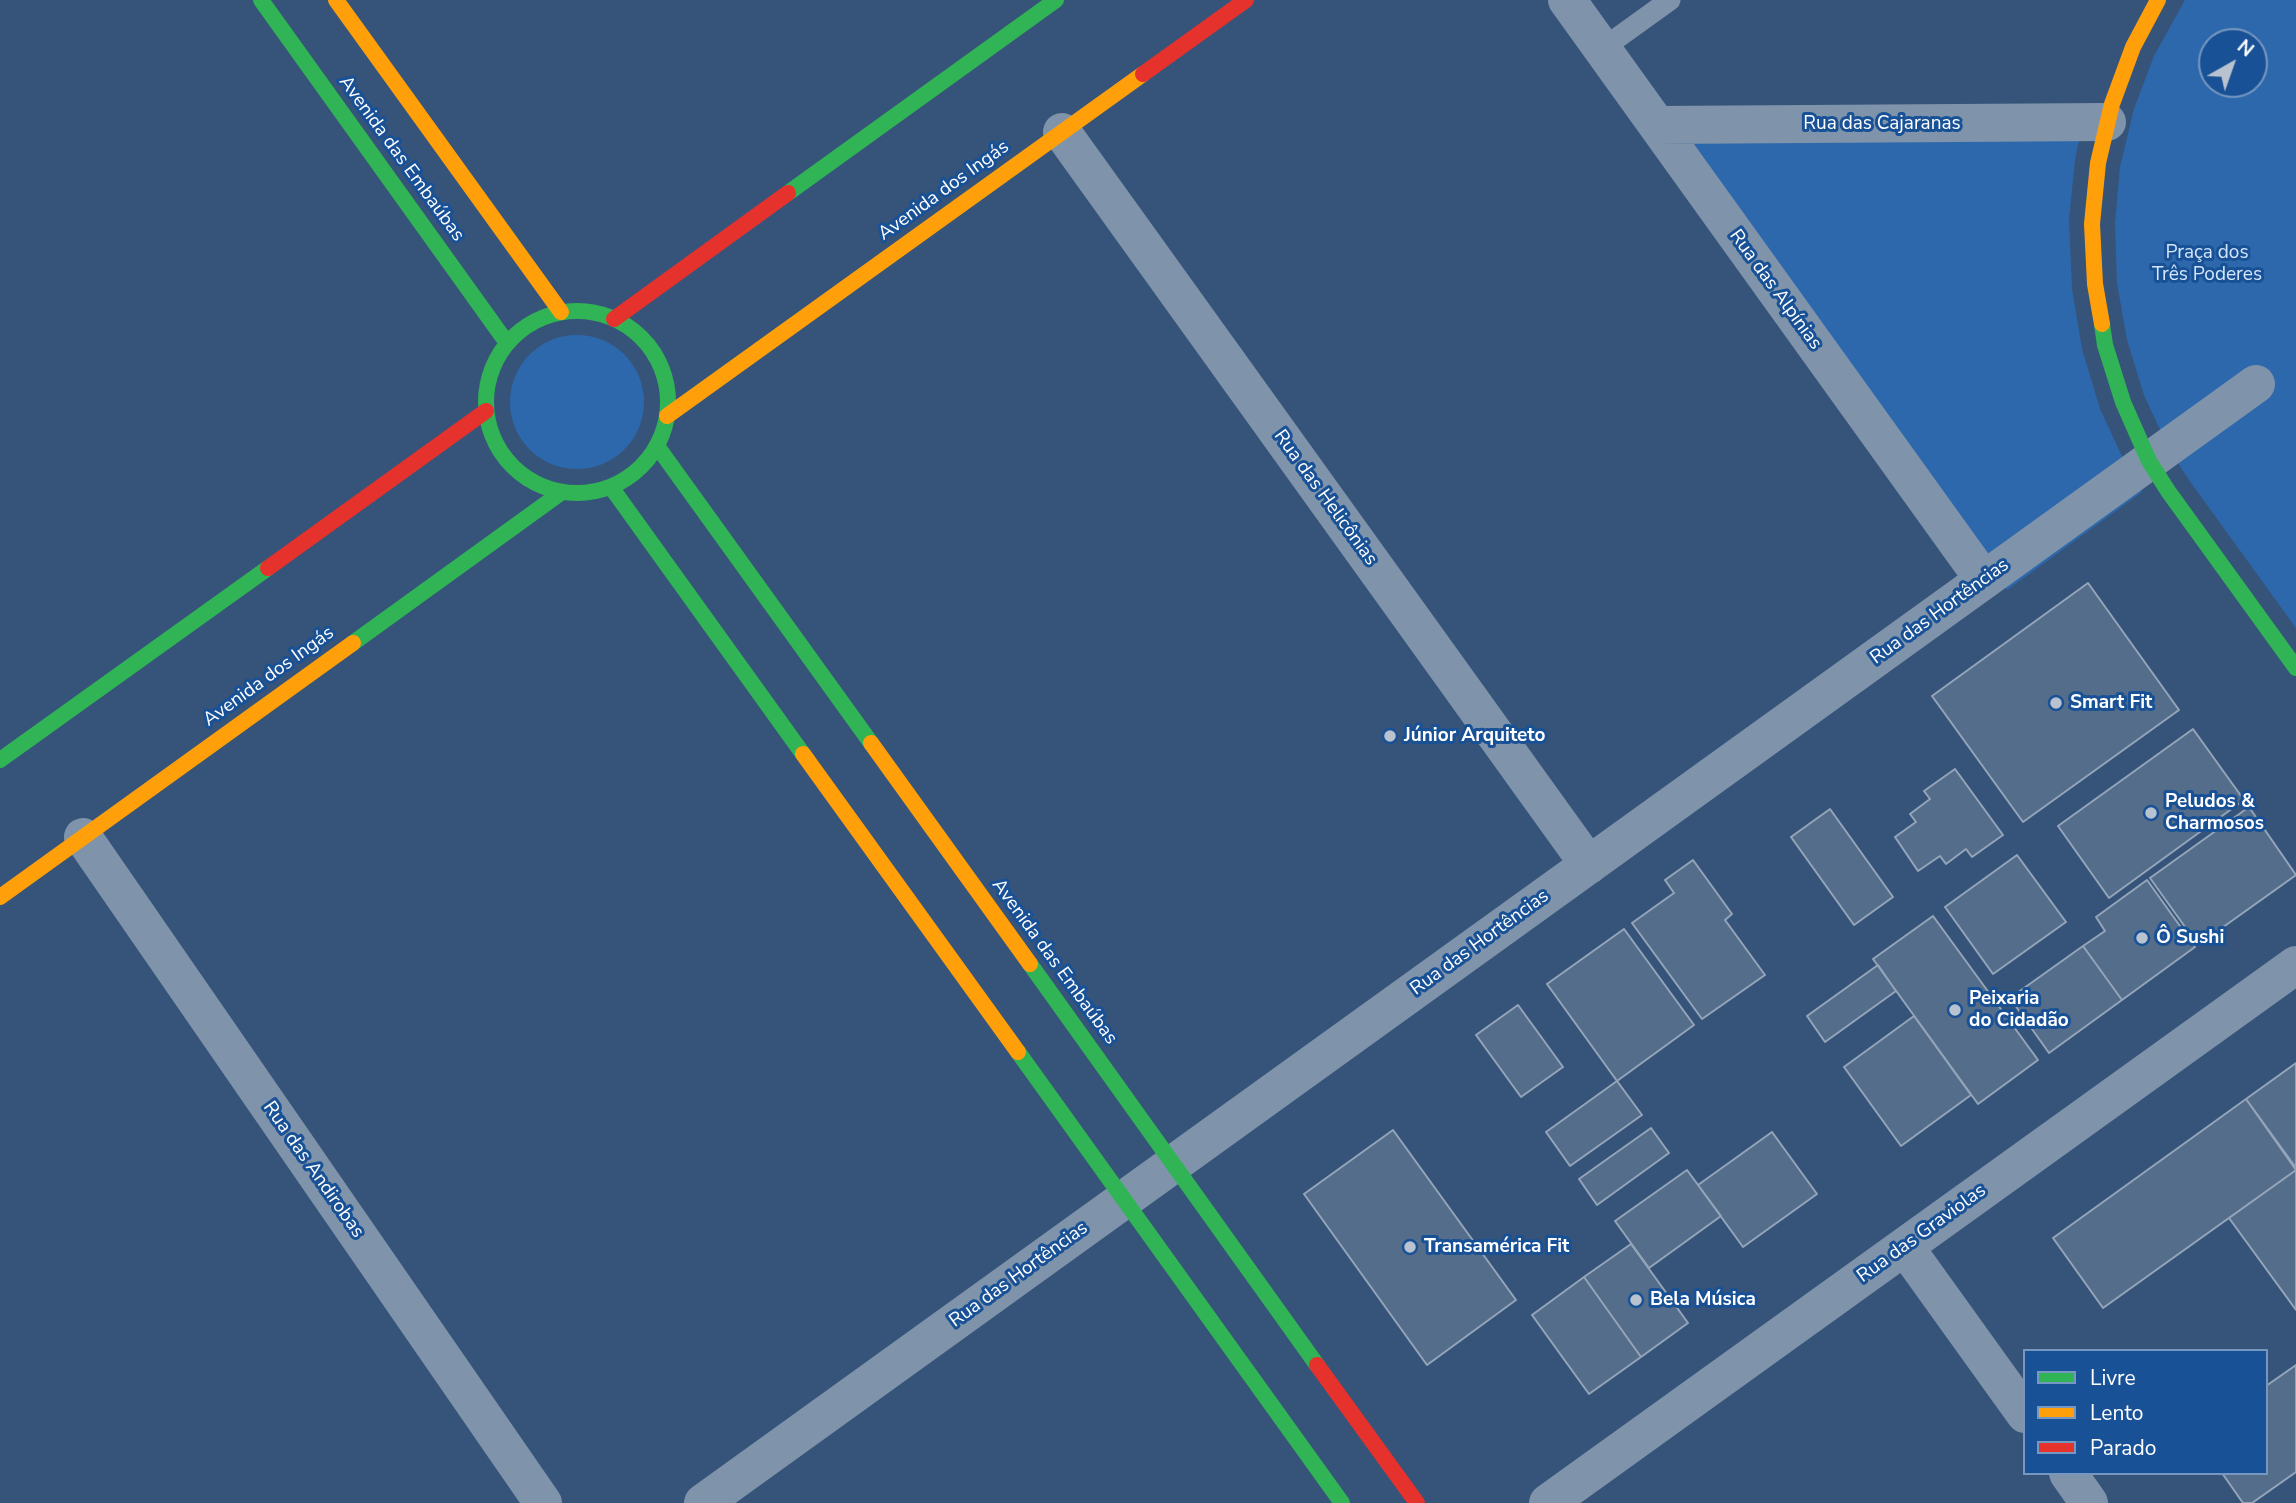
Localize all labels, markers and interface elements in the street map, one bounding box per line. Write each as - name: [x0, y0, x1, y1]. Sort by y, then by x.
- north arrow: [2198, 28, 2268, 98]
- text: N: [2231, 34, 2259, 63]
- street label: Avenida das Embaúbas: [333, 72, 469, 246]
- street label: Rua das Cajaranas: [1803, 113, 1961, 135]
- street label: Avenida dos Ingás: [874, 136, 1014, 246]
- street label: Rua das Alpínias: [1724, 226, 1826, 354]
- park label: Praça dos Três Poderes: [2152, 242, 2262, 286]
- street label: Rua das Helicônias: [1268, 426, 1382, 570]
- street label: Rua das Hortências: [1866, 554, 2014, 670]
- street label: Avenida dos Ingás: [199, 622, 339, 732]
- place label: Smart Fit: [2070, 692, 2152, 714]
- marker: Smart Fit: [2048, 695, 2064, 711]
- place label: Júnior Arquiteto: [1404, 725, 1546, 747]
- marker: Júnior Arquiteto: [1382, 728, 1398, 744]
- place label: Peludos & Charmosos: [2165, 791, 2264, 835]
- marker: Peludos & Charmosos: [2143, 805, 2159, 821]
- street label: Avenida das Embaúbas: [986, 875, 1122, 1049]
- street label: Rua das Hortências: [1406, 885, 1554, 1001]
- place label: Ô Sushi: [2156, 927, 2224, 949]
- marker: Ô Sushi: [2134, 930, 2150, 946]
- place label: Peixaria do Cidadão: [1969, 988, 2069, 1032]
- marker: Peixaria do Cidadão: [1947, 1002, 1963, 1018]
- street label: Rua das Andirobas: [257, 1097, 369, 1243]
- street label: Rua das Graviolas: [1853, 1180, 1991, 1288]
- street label: Rua das Hortências: [945, 1217, 1093, 1333]
- place label: Transamérica Fit: [1424, 1236, 1569, 1258]
- marker: Transamérica Fit: [1402, 1239, 1418, 1255]
- place label: Bela Música: [1650, 1289, 1756, 1311]
- marker: Bela Música: [1628, 1292, 1644, 1308]
- legend: [2023, 1349, 2268, 1475]
- text: Livre: [2090, 1364, 2136, 1392]
- text: Lento: [2090, 1399, 2143, 1427]
- text: Parado: [2090, 1434, 2156, 1462]

